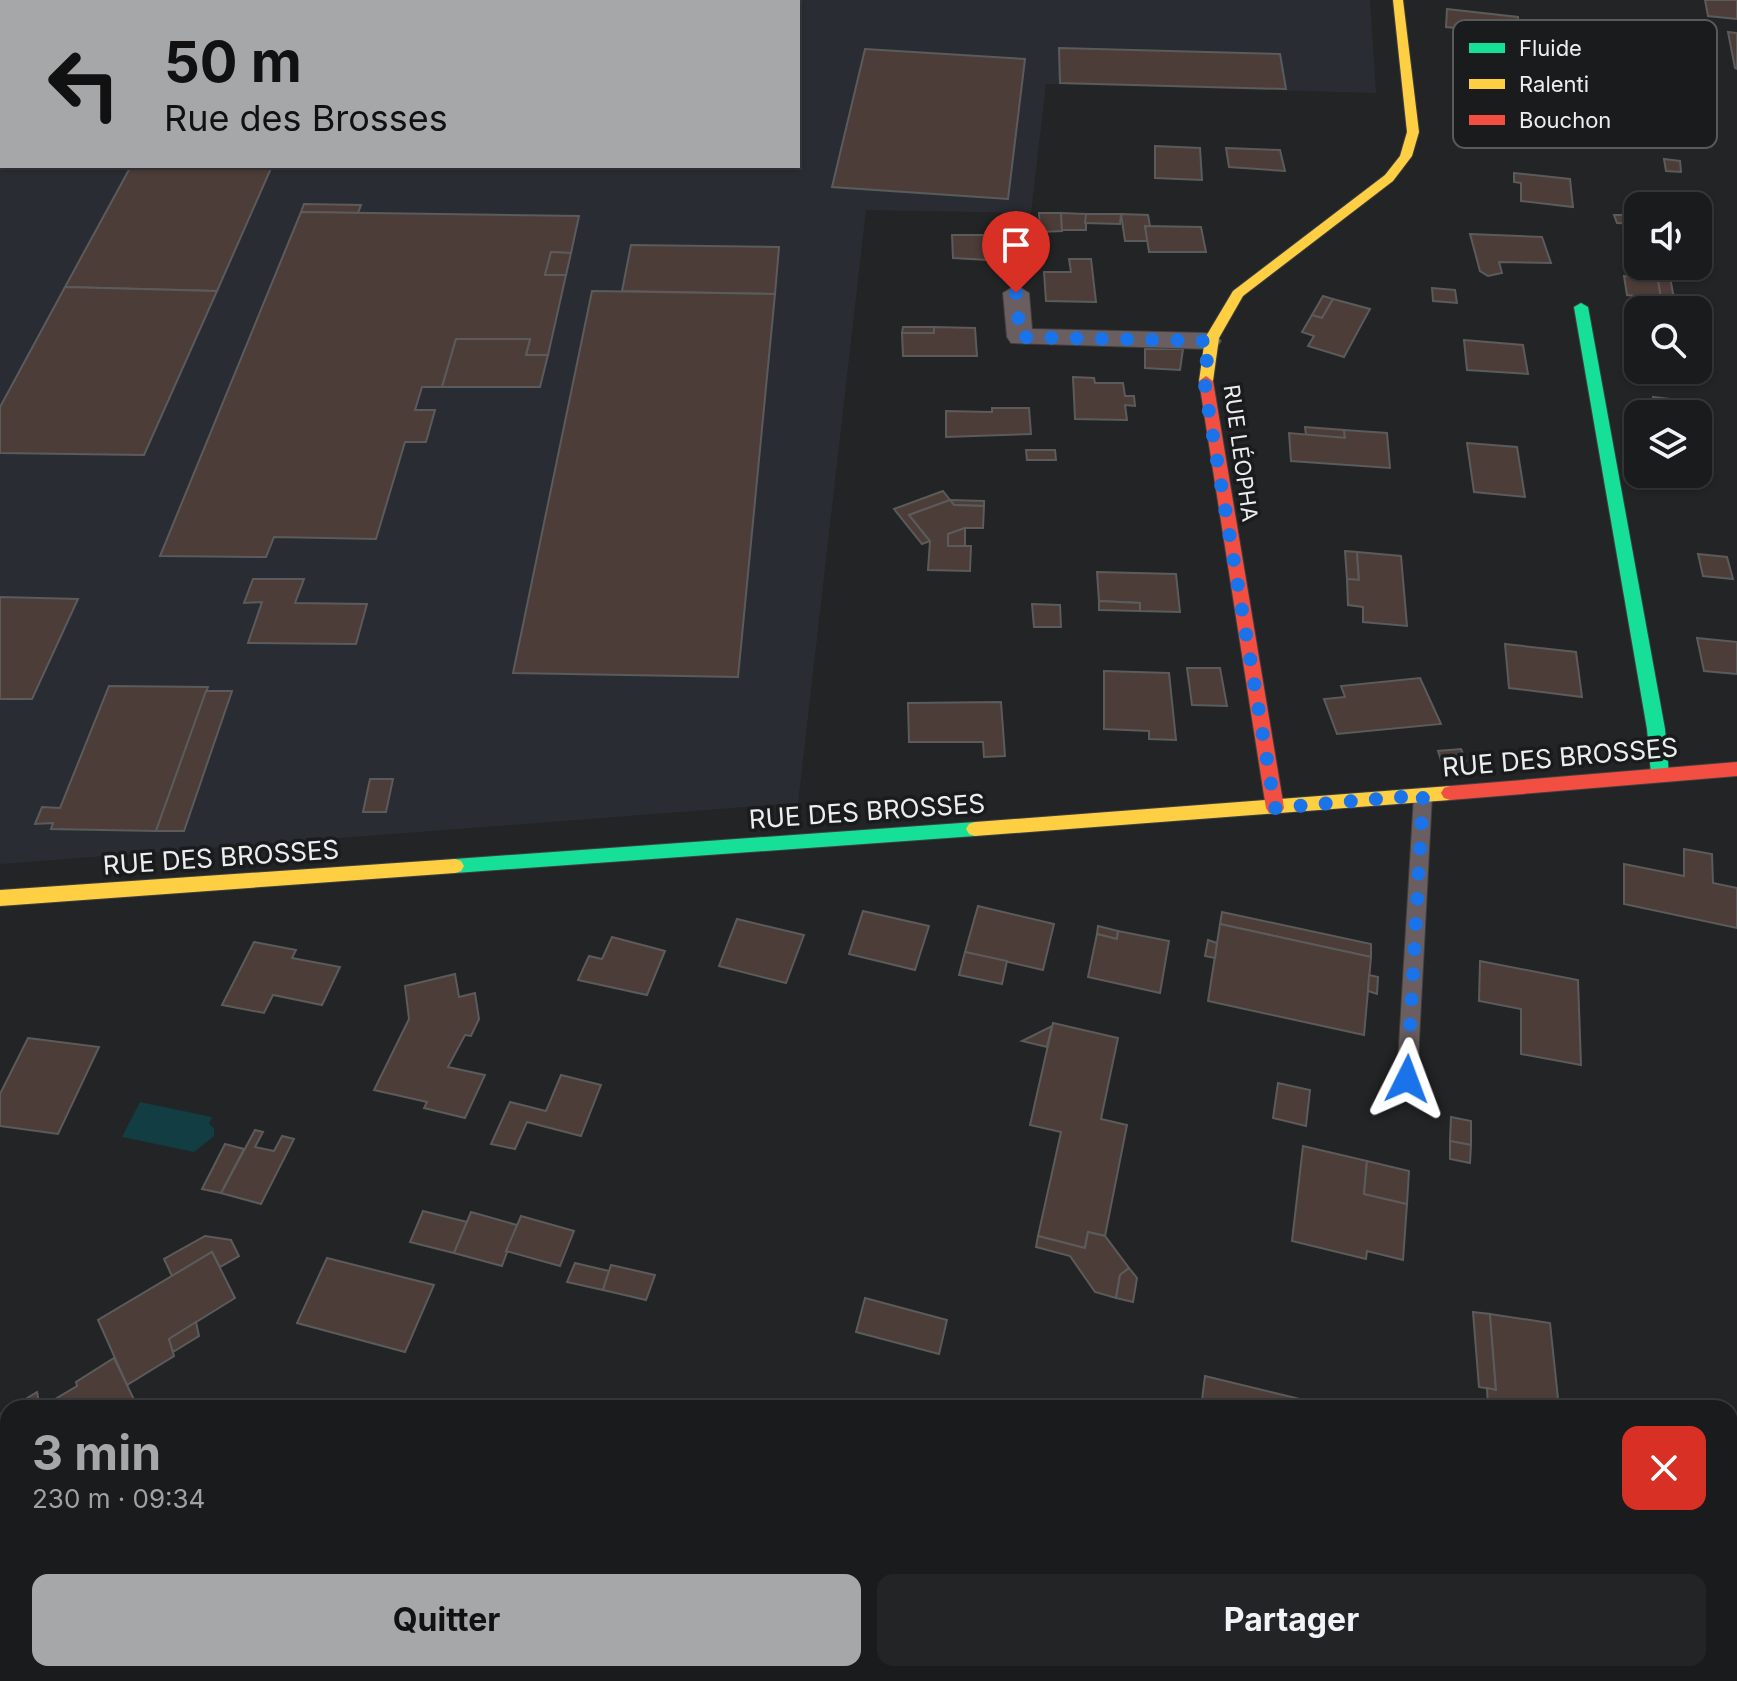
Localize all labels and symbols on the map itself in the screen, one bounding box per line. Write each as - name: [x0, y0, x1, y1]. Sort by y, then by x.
- legend: [1453, 20, 1717, 148]
- text: Fluide: [1519, 35, 1582, 61]
- text: Ralenti: [1519, 71, 1589, 97]
- text: Bouchon: [1519, 107, 1611, 133]
- pin: [982, 211, 1050, 293]
- street label: RUE LÉOPHA: [1219, 383, 1263, 523]
- street label: RUE DES BROSSES: [1441, 731, 1679, 783]
- street label: RUE DES BROSSES: [748, 787, 986, 835]
- street label: RUE DES BROSSES: [102, 833, 340, 881]
- position arrow: [1365, 1037, 1449, 1121]

